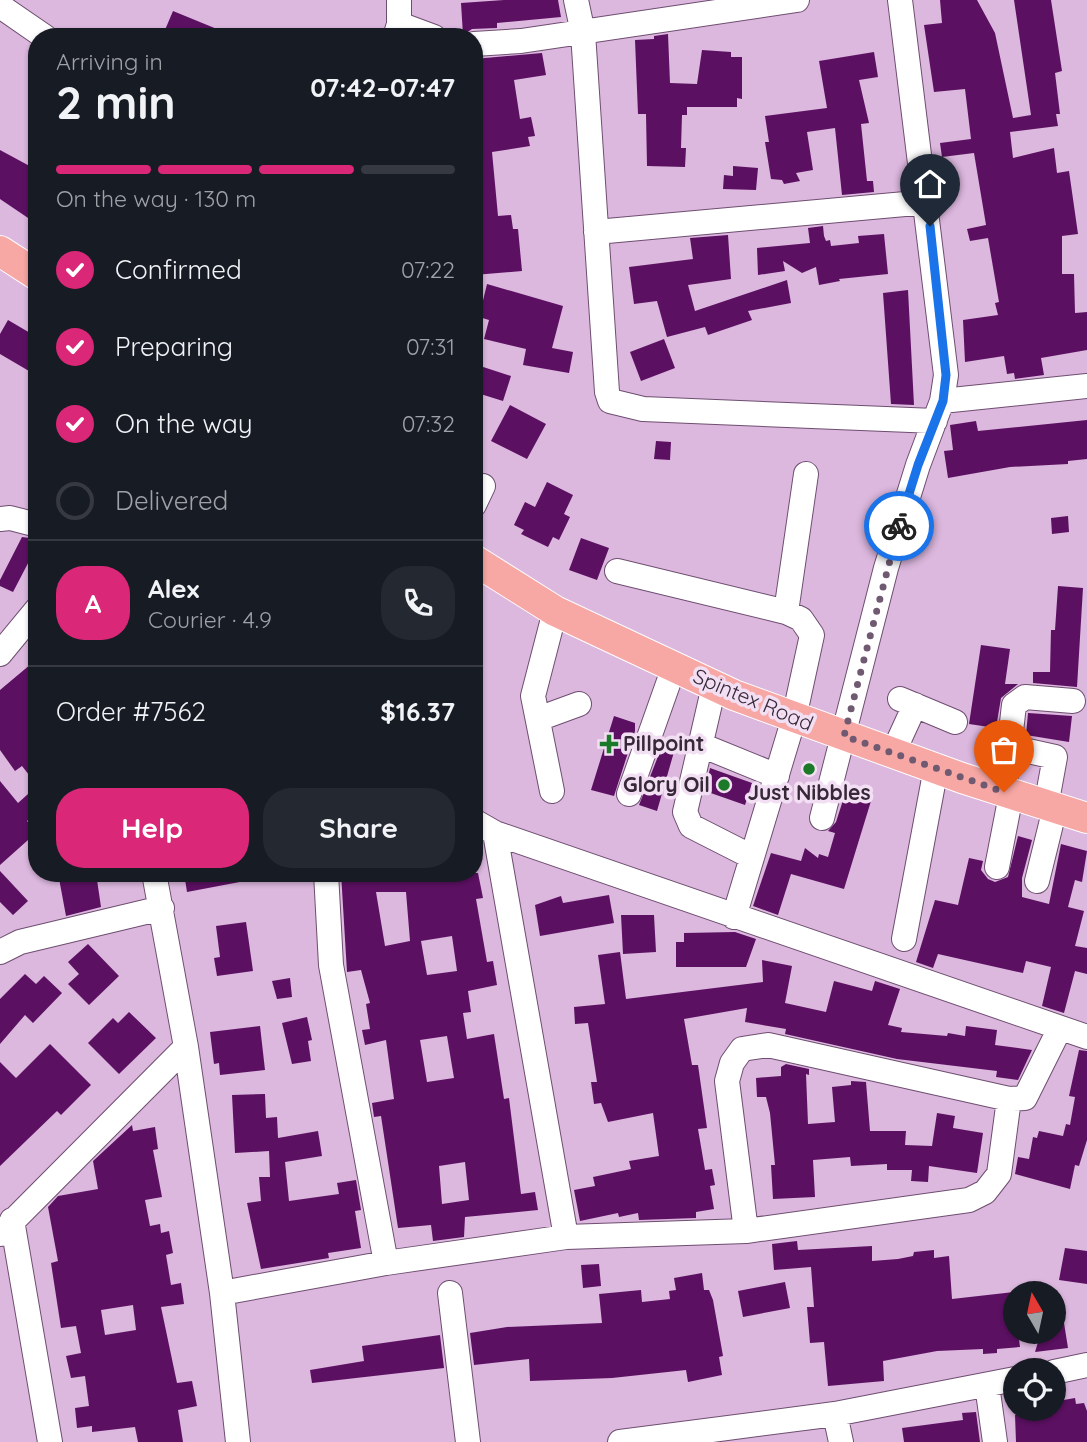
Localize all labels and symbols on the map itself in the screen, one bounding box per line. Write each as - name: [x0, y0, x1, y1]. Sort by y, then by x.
- pin: [900, 154, 960, 226]
- courier: [864, 491, 934, 561]
- street label: Spintex Road: [689, 662, 817, 736]
- pin: [974, 720, 1034, 792]
- place label: Pillpoint: [623, 730, 704, 756]
- marker: Pillpoint: [601, 736, 617, 752]
- marker: Just Nibbles: [801, 761, 817, 777]
- place label: Glory Oil: [623, 771, 710, 797]
- marker: Glory Oil: [716, 777, 732, 793]
- place label: Just Nibbles: [747, 779, 871, 805]
- north arrow: [1003, 1281, 1066, 1344]

